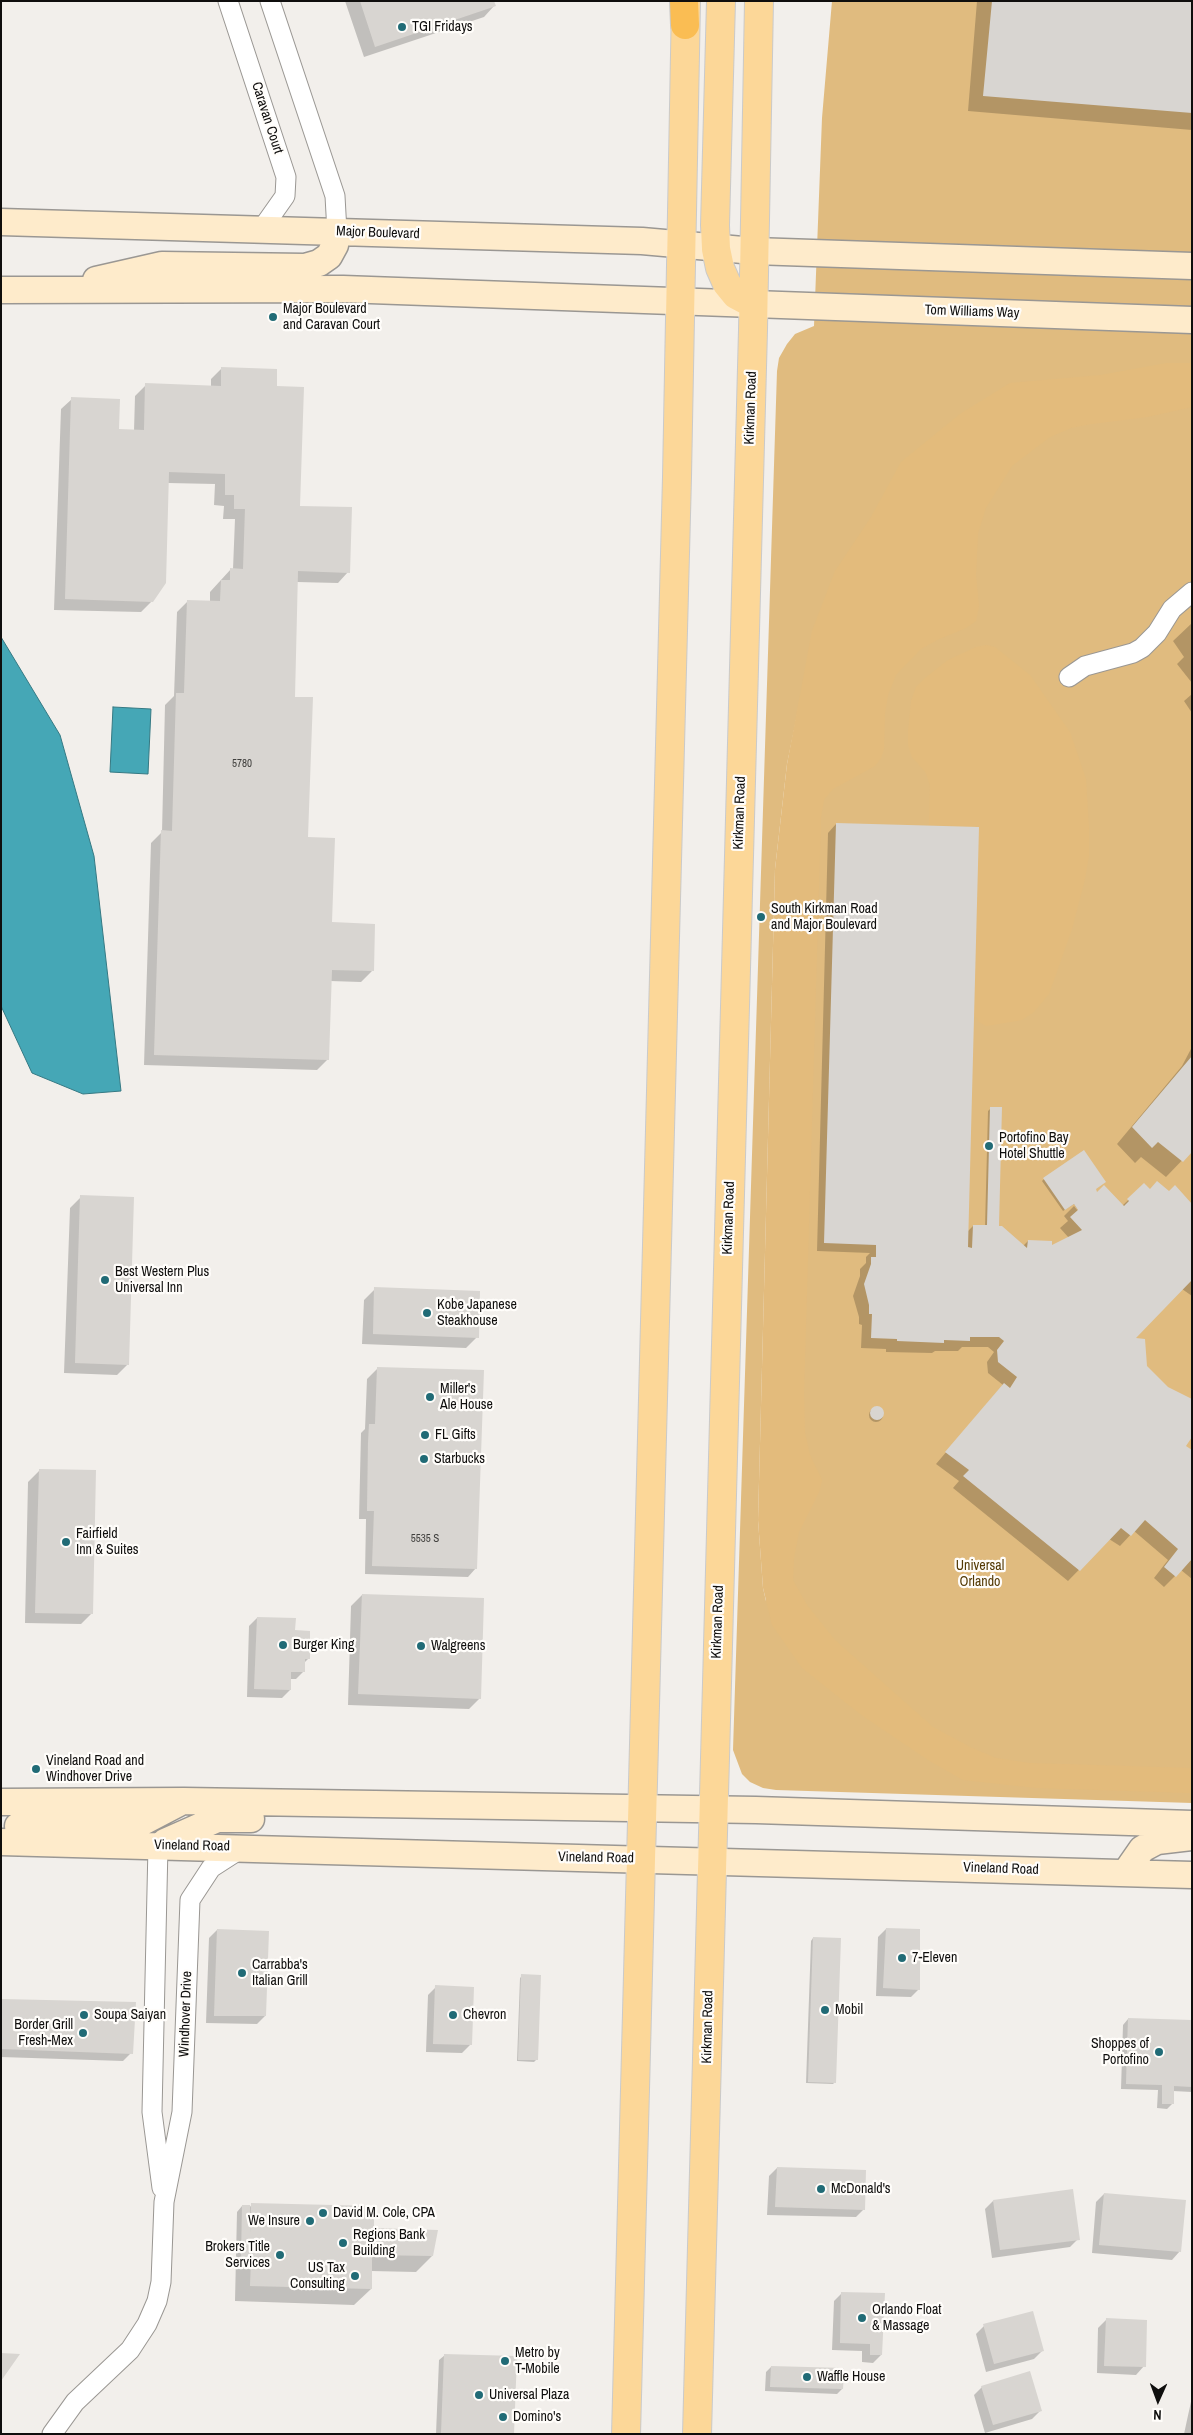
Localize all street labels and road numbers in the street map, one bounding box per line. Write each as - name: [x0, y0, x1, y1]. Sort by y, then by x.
- street label: Caravan Court: [247, 80, 287, 156]
- street label: Major Boulevard: [336, 223, 420, 243]
- street label: Tom Williams Way: [924, 302, 1020, 322]
- street label: Kirkman Road: [741, 371, 761, 445]
- street label: Kirkman Road: [730, 776, 750, 850]
- street label: Kirkman Road: [719, 1181, 739, 1255]
- street label: Kirkman Road: [708, 1585, 728, 1659]
- street label: Vineland Road: [154, 1837, 230, 1855]
- street label: Vineland Road: [558, 1849, 634, 1867]
- street label: Vineland Road: [963, 1859, 1039, 1879]
- street label: Windhover Drive: [176, 1971, 196, 2057]
- street label: Kirkman Road: [699, 1990, 717, 2064]

